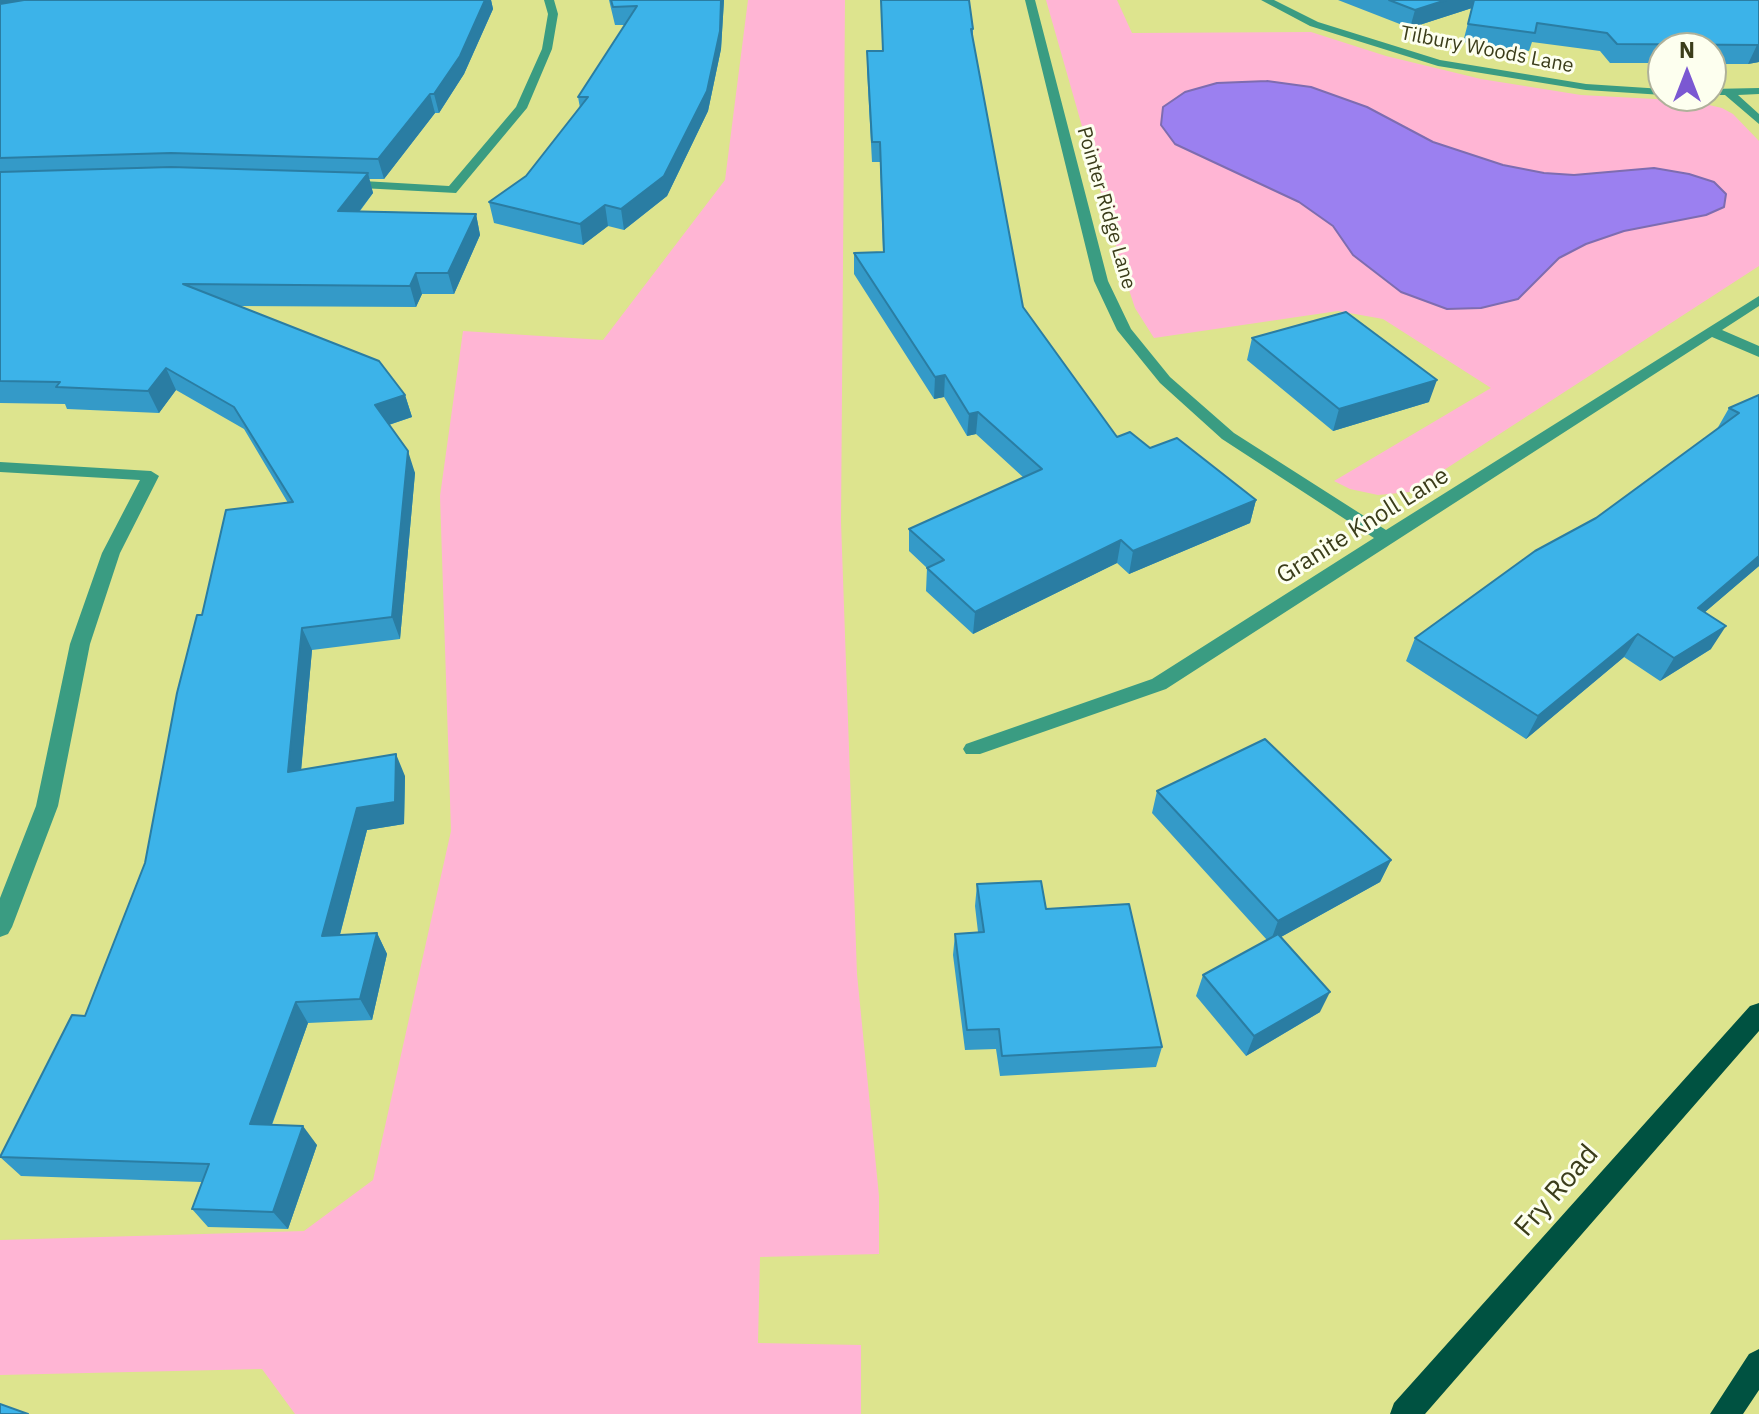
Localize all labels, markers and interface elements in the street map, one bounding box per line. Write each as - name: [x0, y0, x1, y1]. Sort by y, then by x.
- street label: Tilbury Woods Lane: [1398, 21, 1576, 79]
- north arrow: [1647, 32, 1727, 112]
- text: N: [1679, 35, 1695, 64]
- street label: Pointer Ridge Lane: [1071, 124, 1141, 292]
- street label: Granite Knoll Lane: [1272, 462, 1454, 590]
- street label: Fry Road: [1508, 1138, 1606, 1244]

